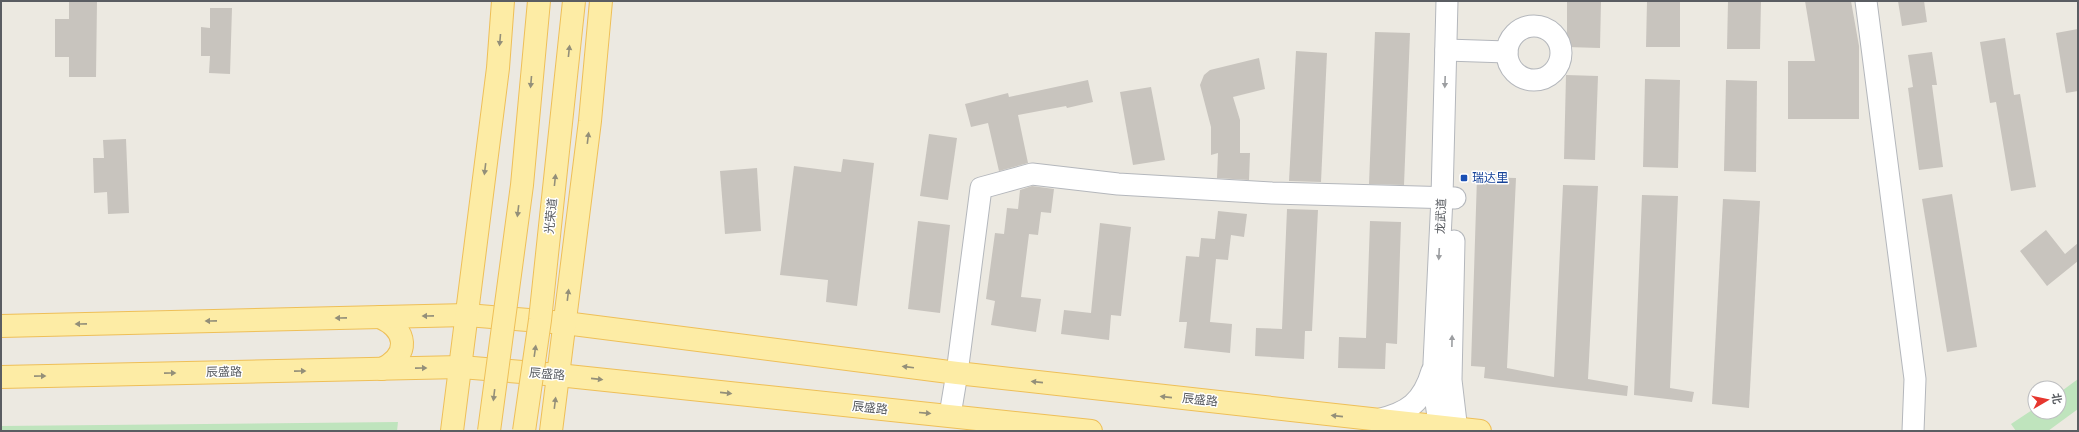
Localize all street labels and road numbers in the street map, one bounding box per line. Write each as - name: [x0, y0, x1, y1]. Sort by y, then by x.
- street label: 光荣道: [542, 197, 560, 235]
- street label: 龙武道: [1433, 198, 1449, 234]
- street label: 辰盛路: [206, 365, 242, 379]
- street label: 辰盛路: [528, 365, 566, 383]
- street label: 辰盛路: [1181, 391, 1219, 409]
- street label: 辰盛路: [851, 399, 889, 417]

